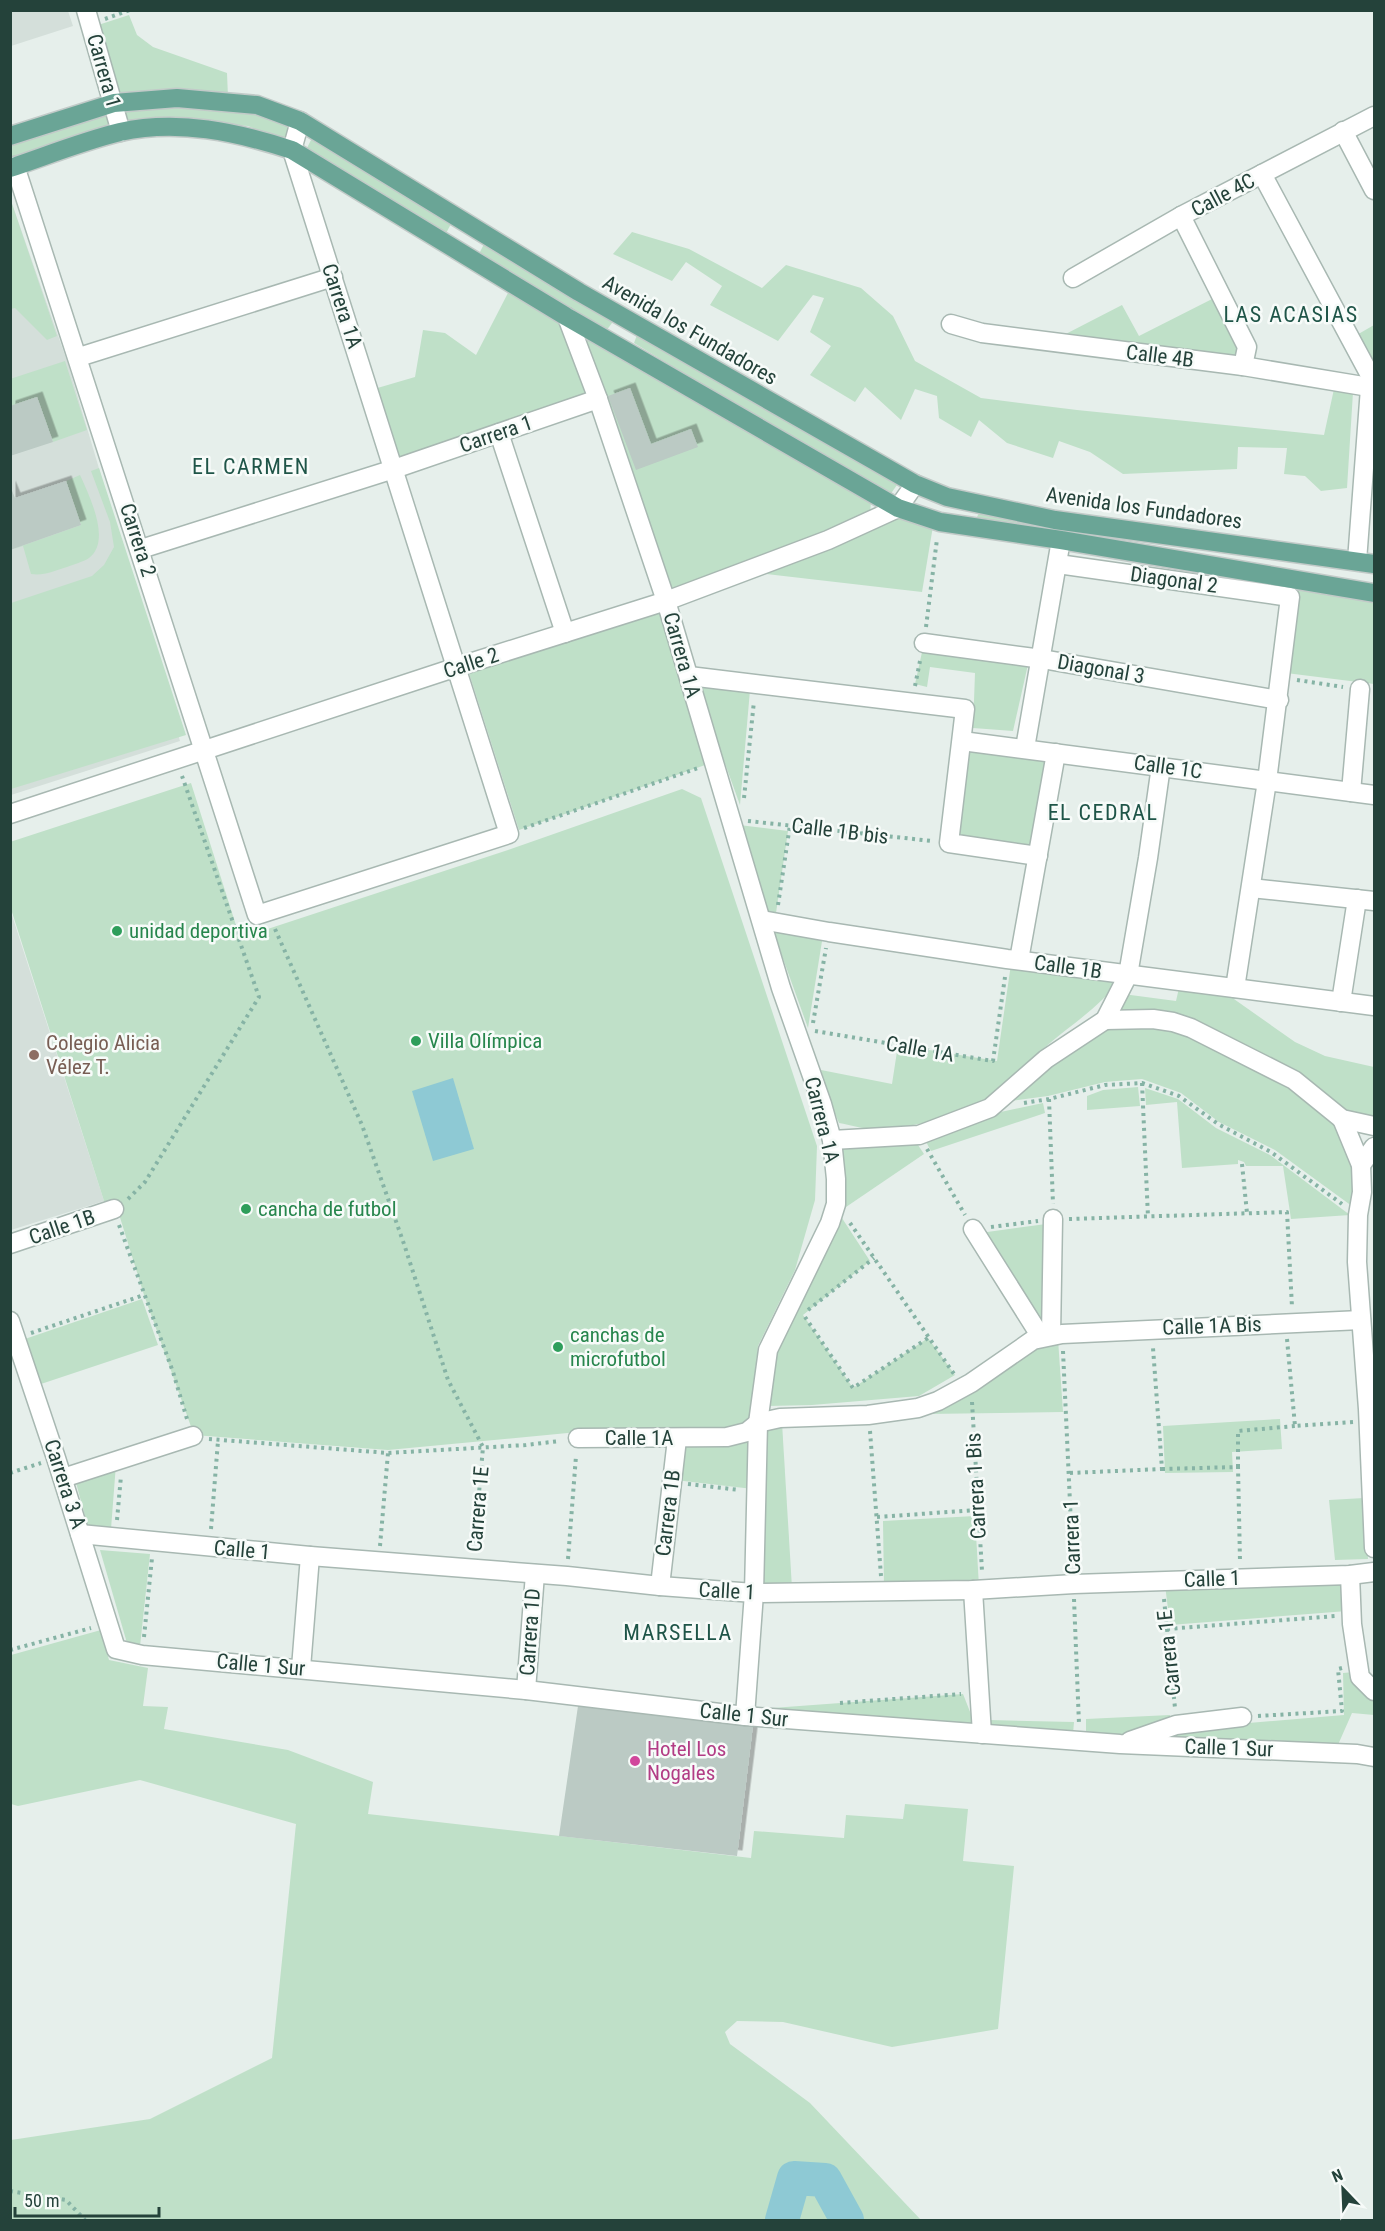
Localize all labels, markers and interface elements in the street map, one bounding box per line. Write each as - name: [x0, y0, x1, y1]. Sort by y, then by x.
- street label: Carrera 1: [82, 31, 126, 111]
- street label: Calle 4C: [1187, 168, 1259, 222]
- street label: Carrera 1A: [317, 261, 367, 351]
- street label: Avenida los Fundadores: [598, 270, 782, 390]
- district label: LAS ACASIAS: [1223, 302, 1359, 327]
- street label: Calle 4B: [1125, 340, 1195, 372]
- street label: Carrera 1: [456, 410, 536, 458]
- district label: EL CARMEN: [192, 454, 310, 479]
- street label: Avenida los Fundadores: [1044, 482, 1244, 534]
- street label: Carrera 2: [115, 500, 161, 580]
- street label: Diagonal 2: [1129, 562, 1219, 598]
- street label: Carrera 1A: [658, 610, 706, 700]
- street label: Calle 2: [440, 643, 502, 683]
- street label: Diagonal 3: [1056, 650, 1146, 688]
- street label: Calle 1C: [1132, 750, 1204, 784]
- district label: EL CEDRAL: [1048, 800, 1158, 825]
- street label: Calle 1B bis: [790, 813, 890, 849]
- place label: unidad deportiva: [129, 919, 268, 943]
- marker: unidad deportiva: [110, 924, 124, 938]
- street label: Calle 1B: [1033, 950, 1103, 984]
- place label: Villa Olímpica: [428, 1029, 542, 1053]
- place label: Colegio Alicia Vélez T.: [46, 1031, 160, 1079]
- street label: Calle 1A: [884, 1031, 956, 1067]
- marker: Villa Olímpica: [409, 1034, 423, 1048]
- marker: Colegio Alicia Vélez T.: [27, 1048, 41, 1062]
- street label: Carrera 1A: [800, 1075, 844, 1165]
- place label: cancha de futbol: [258, 1197, 396, 1221]
- marker: cancha de futbol: [239, 1202, 253, 1216]
- street label: Calle 1B: [26, 1205, 98, 1249]
- street label: Calle 1A Bis: [1162, 1312, 1262, 1340]
- place label: canchas de microfutbol: [570, 1323, 666, 1371]
- marker: canchas de microfutbol: [551, 1340, 565, 1354]
- street label: Calle 1A: [605, 1426, 673, 1450]
- street label: Carrera 1 Bis: [961, 1432, 991, 1540]
- street label: Carrera 3 A: [39, 1436, 91, 1532]
- street label: Carrera 1E: [462, 1465, 494, 1553]
- street label: Carrera 1B: [651, 1468, 685, 1558]
- street label: Carrera 1: [1059, 1499, 1085, 1575]
- street label: Calle 1: [213, 1536, 271, 1564]
- street label: Calle 1: [1183, 1566, 1241, 1592]
- street label: Calle 1: [698, 1578, 756, 1604]
- street label: Carrera 1D: [515, 1587, 545, 1677]
- street label: Carrera 1E: [1153, 1609, 1185, 1697]
- district label: MARSELLA: [623, 1620, 733, 1645]
- street label: Calle 1 Sur: [216, 1649, 306, 1681]
- street label: Calle 1 Sur: [699, 1698, 789, 1732]
- street label: Calle 1 Sur: [1184, 1734, 1274, 1762]
- place label: Hotel Los Nogales: [647, 1737, 726, 1785]
- marker: Hotel Los Nogales: [628, 1754, 642, 1768]
- north arrow: [1313, 2159, 1373, 2219]
- text: N: [1329, 2165, 1346, 2186]
- scale bar: [15, 2180, 159, 2218]
- text: 50 m: [24, 2190, 59, 2211]

